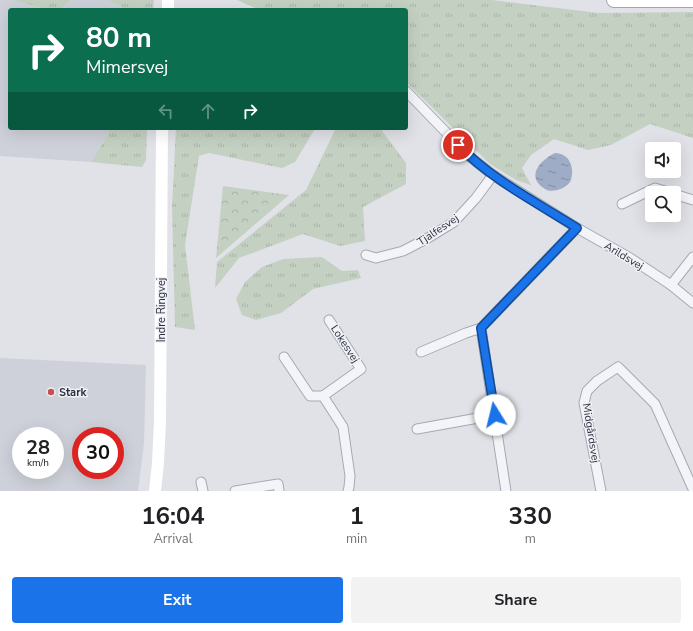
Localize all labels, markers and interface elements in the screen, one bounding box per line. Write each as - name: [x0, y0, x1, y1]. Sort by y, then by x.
- text: 80 m: [86, 19, 152, 57]
- icon: right: [20, 24, 72, 76]
- text: Mimersvej: [86, 55, 168, 79]
- icon: left: [155, 100, 177, 122]
- icon: ahead: [197, 100, 219, 122]
- icon: right: [239, 100, 261, 122]
- pin: [441, 128, 475, 162]
- icon: arrive: [447, 134, 469, 156]
- map controls: [645, 142, 681, 222]
- button: sound: [645, 142, 681, 178]
- button: search: [645, 186, 681, 222]
- street label: Tjalfesvej: [414, 211, 462, 249]
- street label: Arildsvej: [602, 238, 646, 274]
- street label: Indre Ringvej: [154, 278, 169, 342]
- street label: Lokesvej: [327, 322, 363, 366]
- place label: Stark: [59, 385, 87, 400]
- marker: Stark: [46, 387, 56, 397]
- position arrow: [474, 394, 516, 436]
- street label: Midgårdsvej: [579, 402, 603, 464]
- speed limit sign: 30: [72, 427, 124, 479]
- text: 28: [26, 434, 50, 461]
- text: km/h: [27, 456, 49, 470]
- text: 16:04: [141, 500, 205, 532]
- text: 1: [349, 500, 364, 532]
- text: 330: [509, 500, 552, 532]
- text: Arrival: [153, 530, 193, 548]
- text: min: [346, 530, 367, 548]
- text: m: [525, 530, 536, 548]
- button: Exit: [12, 577, 343, 623]
- button: Share: [351, 577, 681, 623]

